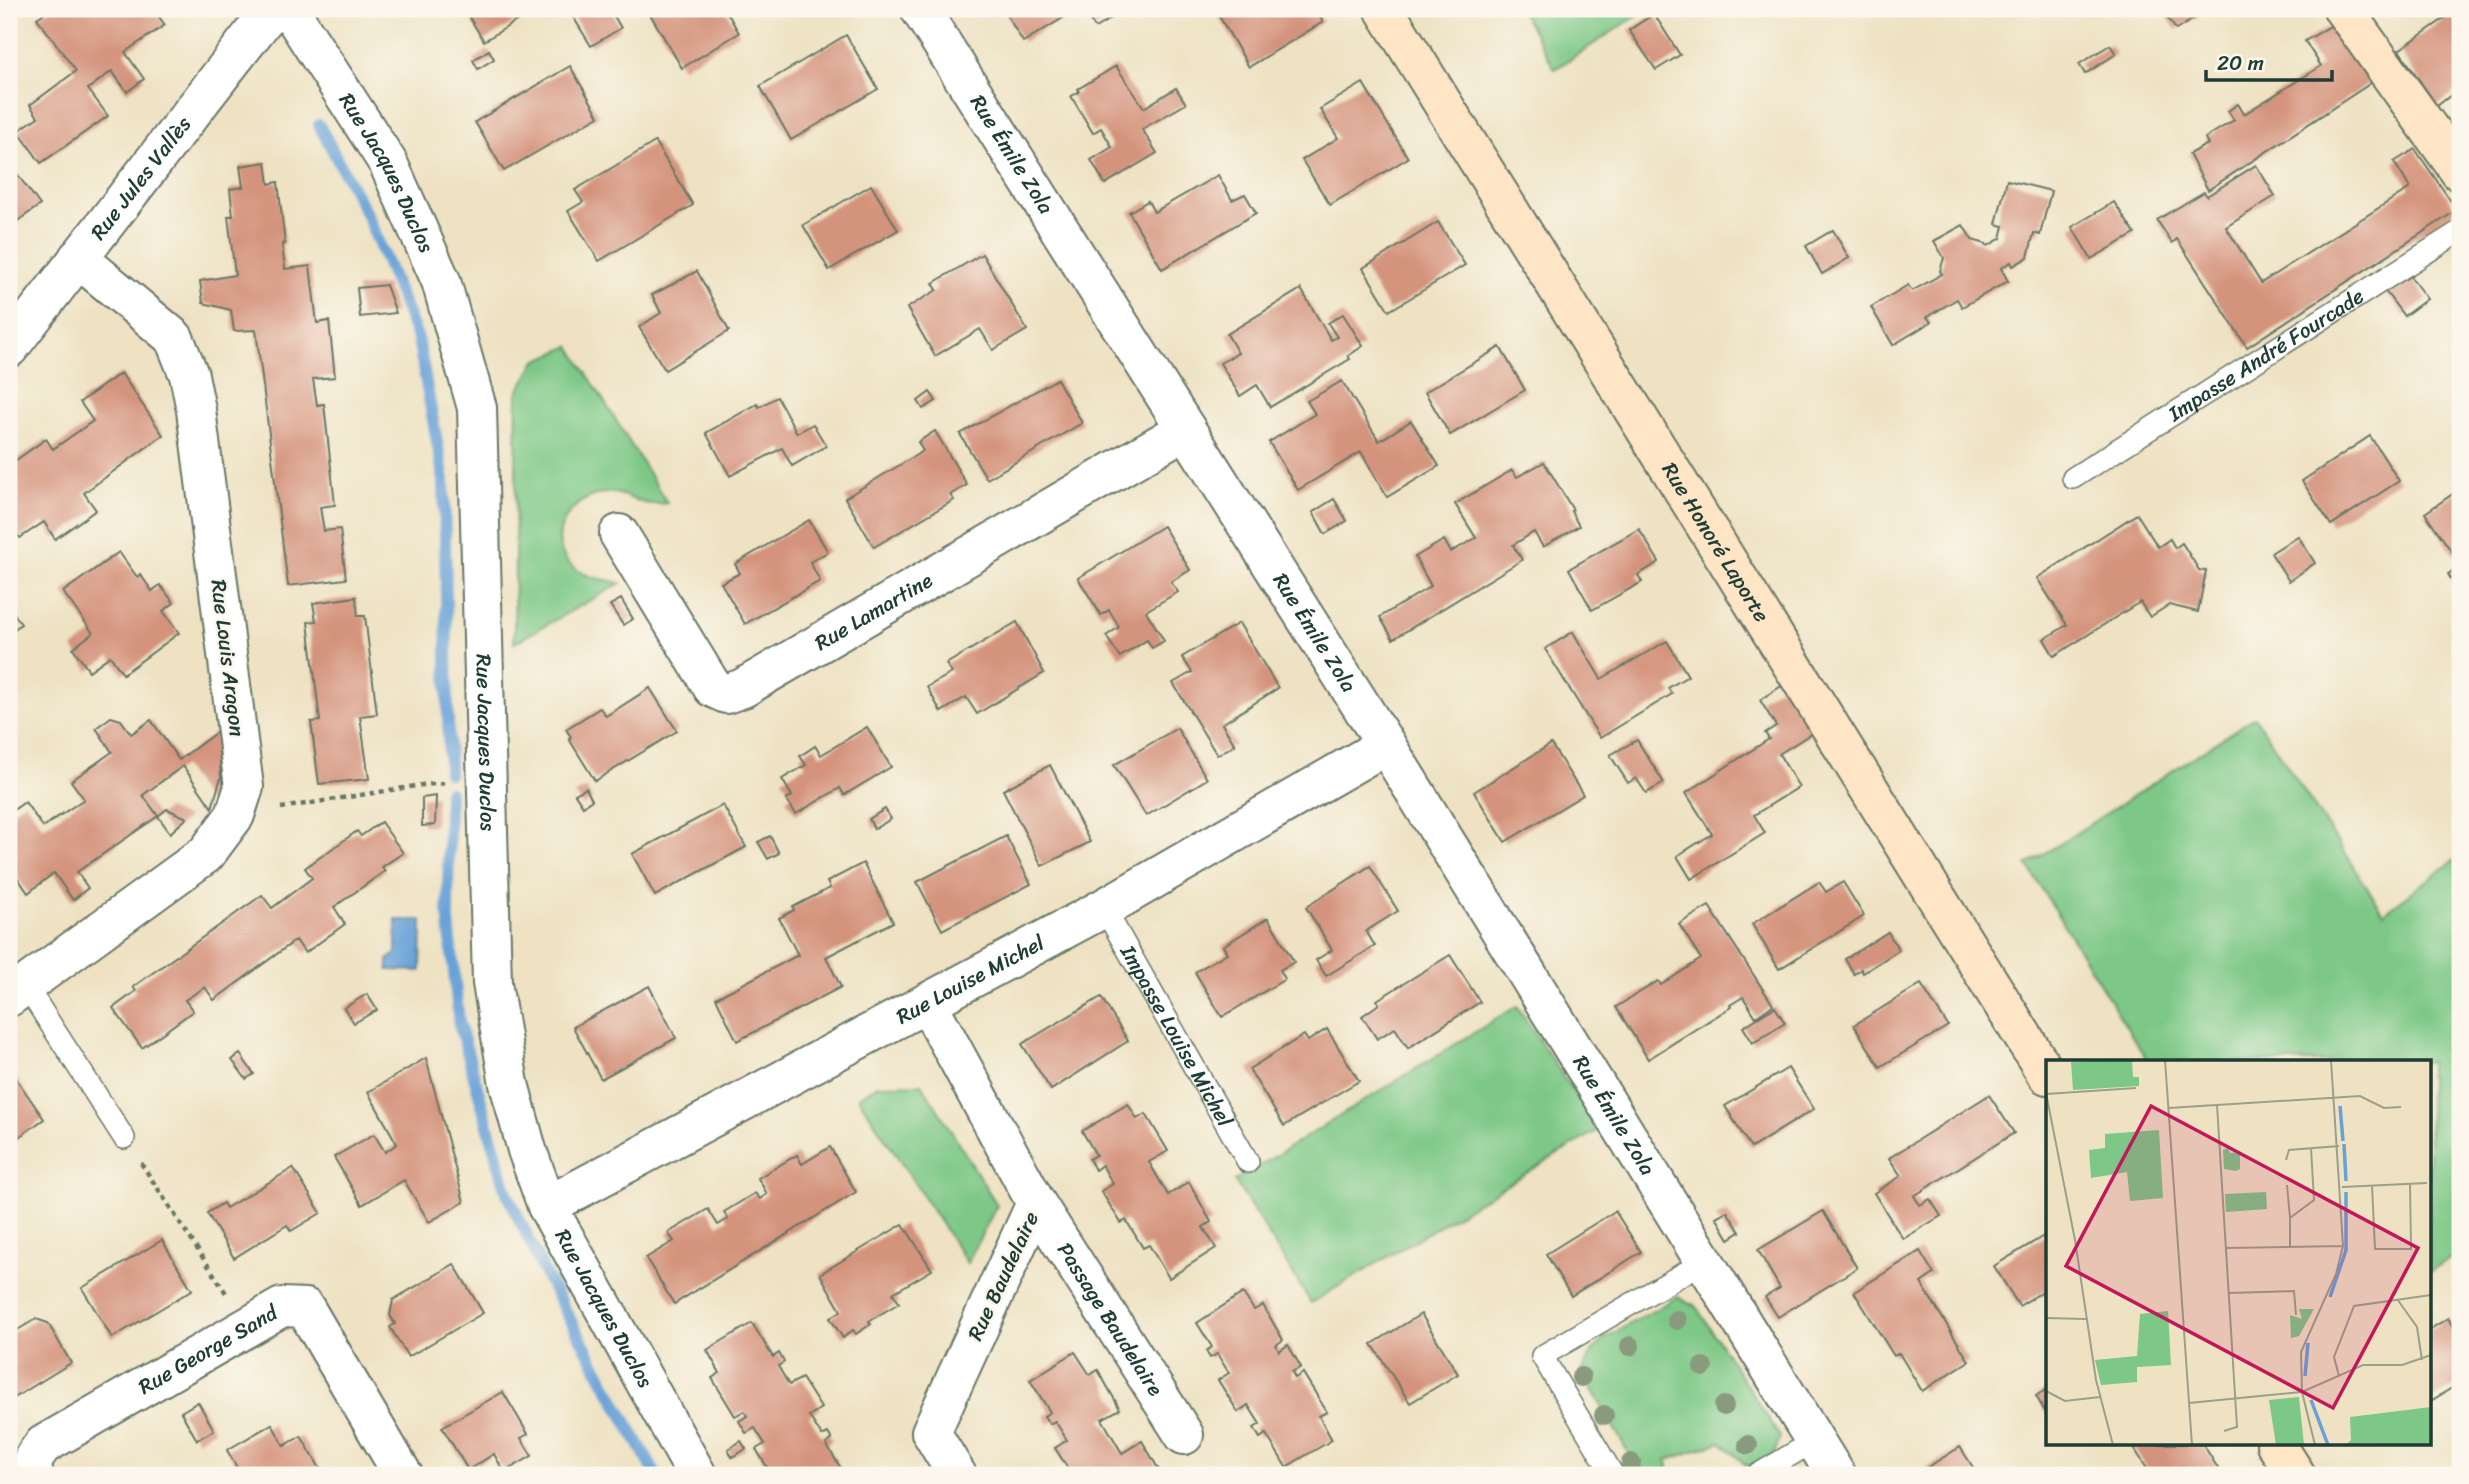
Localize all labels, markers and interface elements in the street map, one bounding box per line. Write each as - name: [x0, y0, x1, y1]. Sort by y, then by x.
- scale bar: [2206, 38, 2332, 82]
- text: 20 m: [2217, 44, 2264, 82]
- street label: Rue Jacques Duclos: [328, 85, 445, 259]
- street label: Rue Émile Zola: [960, 87, 1065, 222]
- street label: Rue Jules Vallès: [80, 107, 202, 249]
- street label: Impasse André Fourcade: [2159, 278, 2372, 432]
- street label: Rue Honoré Laporte: [1651, 455, 1780, 630]
- street label: Rue Lamartine: [807, 562, 940, 661]
- street label: Rue Émile Zola: [1262, 565, 1367, 700]
- street label: Rue Louis Aragon: [200, 577, 256, 739]
- street label: Rue Jacques Duclos: [464, 653, 507, 832]
- street label: Rue Louise Michel: [889, 924, 1052, 1035]
- street label: Impasse Louise Michel: [1109, 937, 1244, 1135]
- street label: Rue Émile Zola: [1562, 1047, 1666, 1183]
- inset map: [2046, 1060, 2430, 1446]
- street label: Rue Baudelaire: [956, 1205, 1050, 1347]
- street label: Rue Jacques Duclos: [544, 1222, 664, 1395]
- street label: Passage Baudelaire: [1047, 1235, 1174, 1404]
- street label: Rue George Sand: [131, 1293, 287, 1405]

